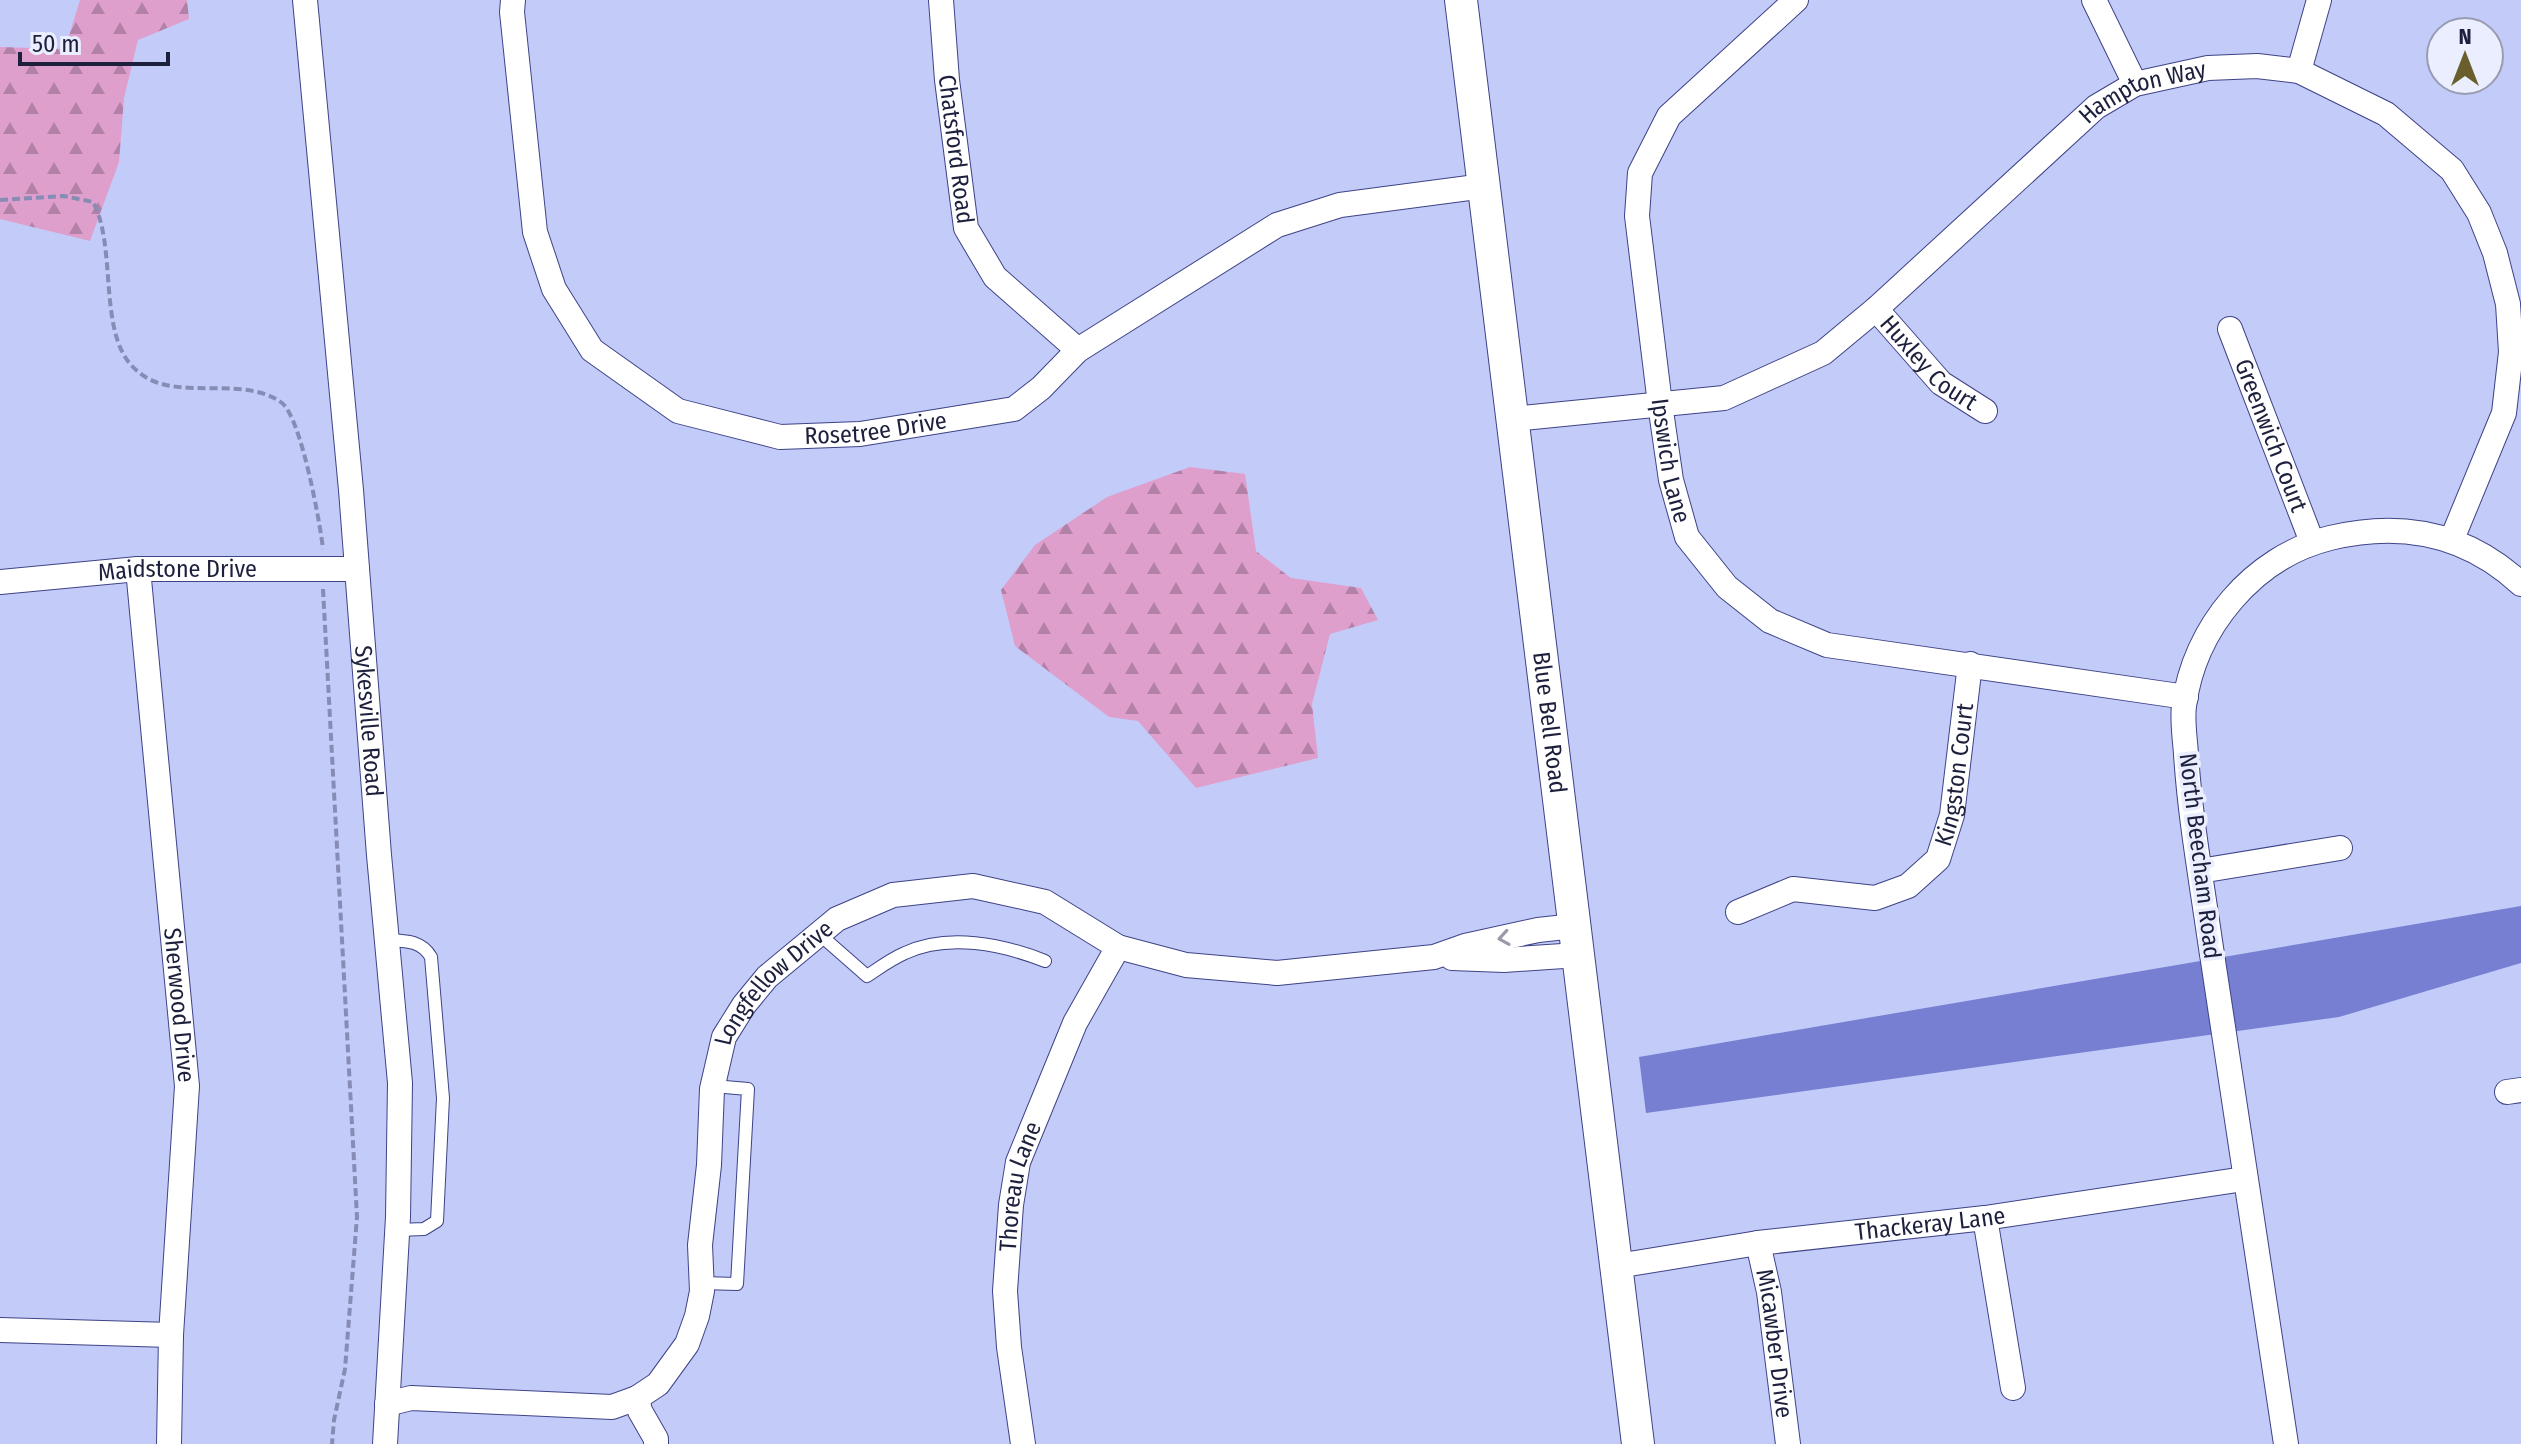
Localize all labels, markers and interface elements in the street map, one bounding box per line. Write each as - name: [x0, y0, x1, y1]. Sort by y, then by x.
- scale bar: [20, 16, 168, 66]
- north arrow: [2425, 16, 2505, 96]
- text: N: [2458, 23, 2472, 50]
- text: 50 m: [32, 30, 80, 58]
- street label: Hampton Way: [2073, 55, 2209, 130]
- street label: Chatsford Road: [932, 73, 979, 226]
- street label: Huxley Court: [1874, 310, 1982, 416]
- street label: Greenwich Court: [2229, 355, 2313, 516]
- street label: Ipswich Lane: [1645, 397, 1696, 526]
- street label: Rosetree Drive: [804, 406, 949, 450]
- street label: Maidstone Drive: [97, 555, 257, 587]
- street label: Sykesville Road: [349, 644, 388, 798]
- street label: Blue Bell Road: [1527, 650, 1572, 795]
- street label: Kingston Court: [1929, 702, 1979, 850]
- street label: North Beecham Road: [2173, 752, 2227, 960]
- street label: Longfellow Drive: [709, 914, 838, 1048]
- street label: Sherwood Drive: [158, 926, 201, 1084]
- one-way arrow: [1497, 929, 1511, 946]
- street label: Thoreau Lane: [994, 1118, 1047, 1252]
- street label: Thackeray Lane: [1854, 1201, 2007, 1246]
- street label: Micawber Drive: [1750, 1266, 1799, 1420]

